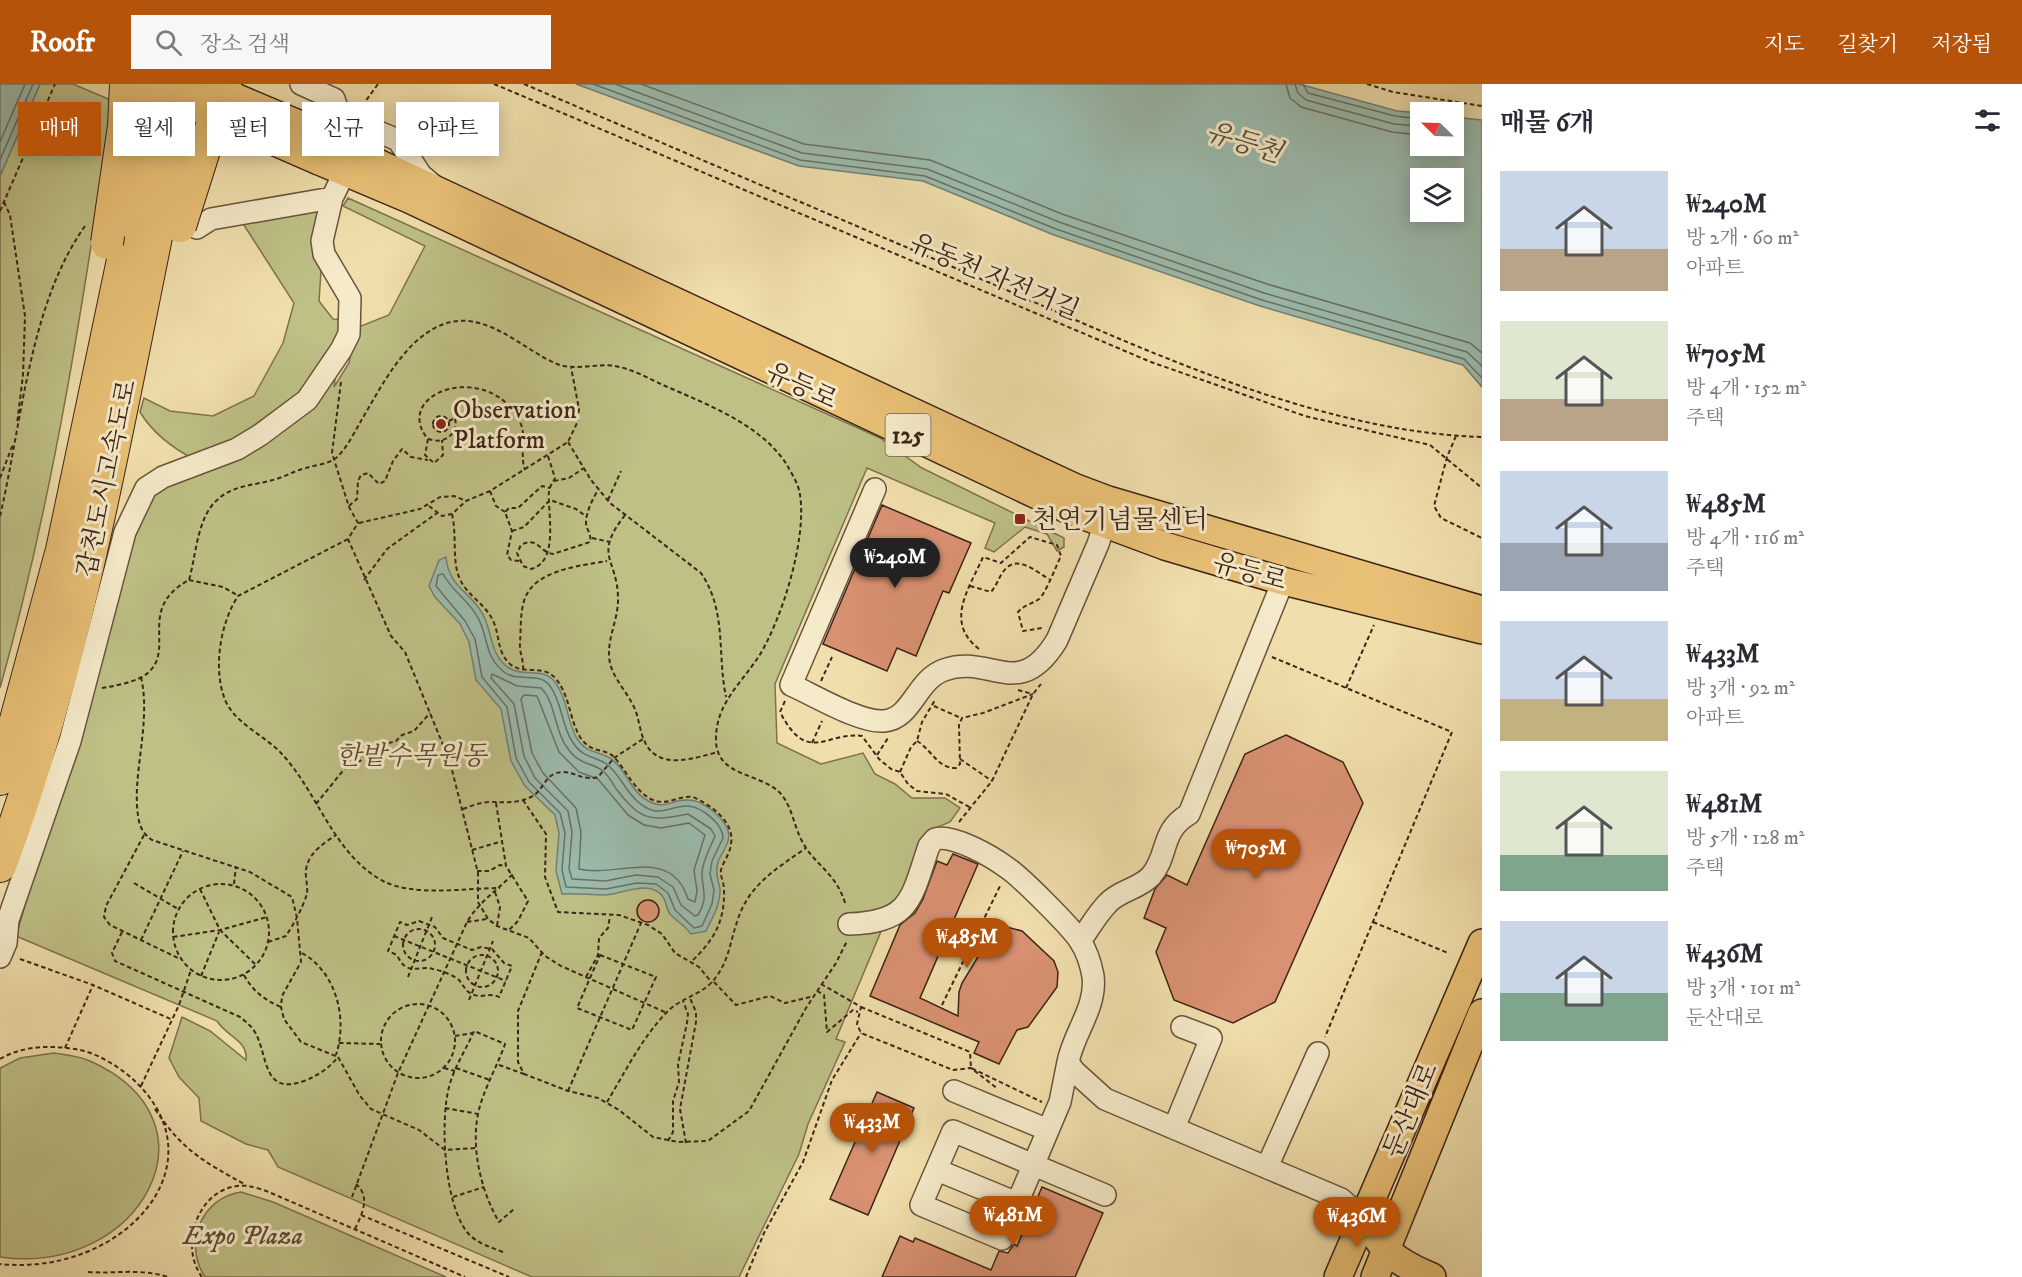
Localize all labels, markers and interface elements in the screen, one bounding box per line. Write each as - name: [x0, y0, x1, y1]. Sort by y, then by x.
- search box: [131, 15, 551, 69]
- text: Roofr: [30, 25, 95, 60]
- icon: search: [152, 26, 185, 59]
- text: 장소 검색: [200, 31, 290, 58]
- text: 지도: [1764, 32, 1804, 58]
- text: 길찾기: [1837, 32, 1898, 58]
- text: 저장됨: [1931, 32, 1992, 58]
- chip: 매매: [18, 102, 101, 156]
- chip: 월세: [113, 102, 195, 156]
- chip: 필터: [207, 102, 290, 156]
- chip: 신규: [302, 102, 384, 156]
- chip: 아파트: [396, 102, 499, 156]
- north arrow: [1410, 102, 1464, 156]
- map controls: [1410, 102, 1464, 222]
- icon: filters: [1971, 104, 2004, 137]
- text: 매물 6개: [1500, 107, 1594, 140]
- water label: 유등천: [1201, 115, 1288, 172]
- button: layers: [1410, 168, 1464, 222]
- text: ₩240M: [1686, 188, 1767, 221]
- icon: home: [1548, 195, 1620, 267]
- text: 방 2개 · 60 m²: [1686, 226, 1799, 251]
- street label: 유동천 자전거길: [904, 227, 1084, 328]
- text: 아파트: [1686, 256, 1744, 281]
- text: ₩705M: [1686, 338, 1766, 371]
- icon: home: [1548, 345, 1620, 417]
- street label: 유등로: [760, 355, 842, 417]
- text: 방 4개 · 152 m²: [1686, 376, 1806, 401]
- street label: 갑천도시고속도로: [70, 377, 144, 580]
- place label: Observation Platform: [453, 394, 577, 457]
- text: 주택: [1686, 406, 1725, 431]
- road number: 125: [886, 414, 930, 456]
- marker: Observation Platform: [434, 417, 448, 431]
- text: ₩485M: [1686, 488, 1766, 521]
- icon: home: [1548, 495, 1620, 567]
- place label: 천연기념물센터: [1032, 504, 1208, 537]
- marker: 천연기념물센터: [1013, 512, 1027, 526]
- text: 방 4개 · 116 m²: [1686, 526, 1804, 551]
- pin: ₩240M: [853, 538, 937, 589]
- text: ₩240M: [864, 545, 926, 570]
- street label: 유등로: [1209, 546, 1290, 599]
- text: 주택: [1686, 556, 1725, 581]
- text: ₩433M: [1686, 638, 1759, 671]
- icon: home: [1548, 645, 1620, 717]
- text: 방 3개 · 92 m²: [1686, 676, 1795, 701]
- text: 아파트: [1686, 706, 1744, 731]
- park label: 한밭수목원동: [336, 740, 488, 773]
- text: ₩481M: [1686, 788, 1763, 821]
- icon: home: [1548, 795, 1620, 867]
- text: 방 5개 · 128 m²: [1686, 826, 1805, 851]
- pin: ₩705M: [1214, 829, 1298, 880]
- text: ₩705M: [1225, 836, 1287, 861]
- text: 주택: [1686, 856, 1725, 881]
- pin: ₩485M: [925, 918, 1009, 969]
- text: ₩485M: [936, 925, 998, 950]
- text: ₩436M: [1686, 938, 1763, 971]
- icon: home: [1548, 945, 1620, 1017]
- text: 방 3개 · 101 m²: [1686, 976, 1800, 1001]
- text: 둔산대로: [1686, 1006, 1763, 1031]
- street label: 둔산대로: [1377, 1058, 1446, 1163]
- pin: ₩433M: [830, 1103, 914, 1154]
- text: ₩433M: [844, 1110, 900, 1135]
- pin: ₩481M: [971, 1196, 1055, 1247]
- pin: ₩436M: [1315, 1197, 1399, 1248]
- text: ₩481M: [984, 1203, 1042, 1228]
- text: ₩436M: [1327, 1204, 1387, 1229]
- park label: Expo Plaza: [181, 1220, 303, 1253]

